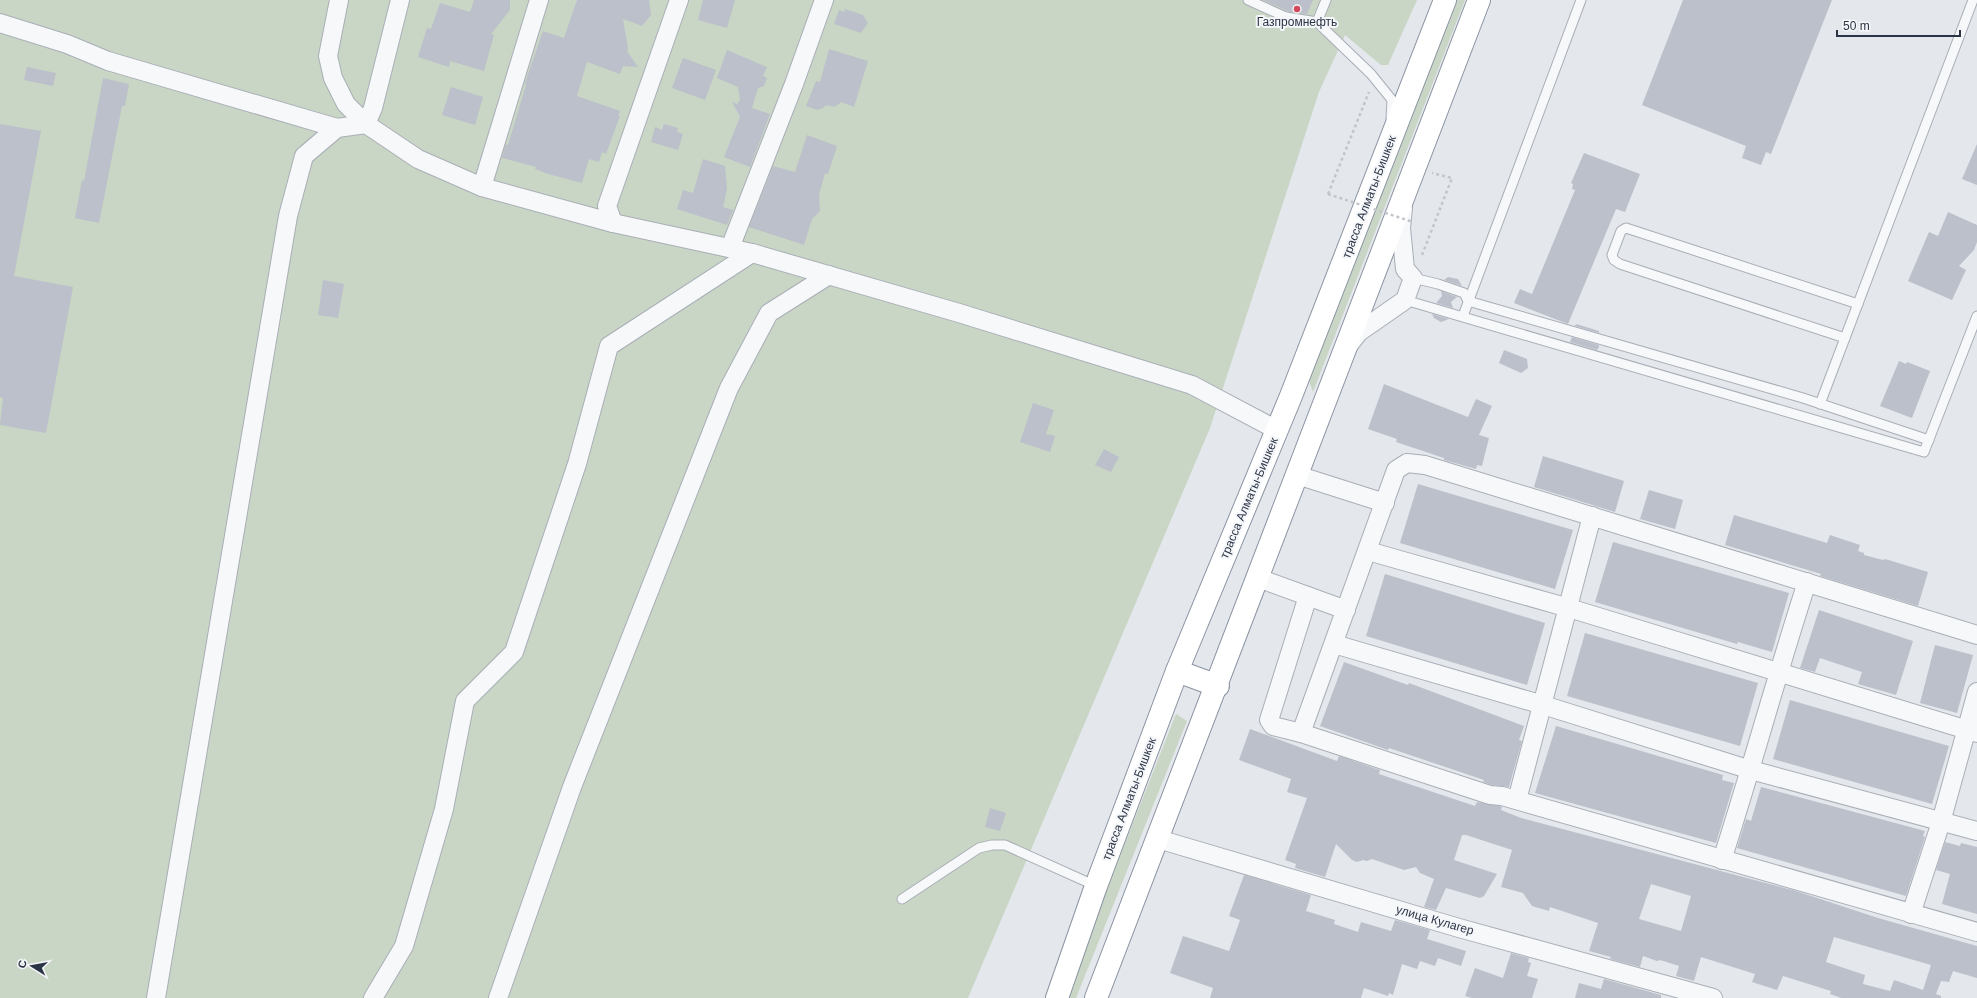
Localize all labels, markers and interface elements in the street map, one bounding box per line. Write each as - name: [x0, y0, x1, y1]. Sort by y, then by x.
- marker: Газпромнефть: [1292, 4, 1302, 14]
- scale bar: [1837, 12, 1960, 38]
- place label: Газпромнефть: [1257, 15, 1337, 29]
- text: 50 m: [1843, 19, 1870, 33]
- street label: трасса Алматы-Бишкек: [1339, 133, 1399, 260]
- street label: трасса Алматы-Бишкек: [1217, 435, 1281, 561]
- street label: трасса Алматы-Бишкек: [1099, 735, 1159, 862]
- street label: улица Кулагер: [1395, 902, 1476, 938]
- north arrow: [12, 946, 52, 986]
- text: С: [16, 959, 29, 969]

